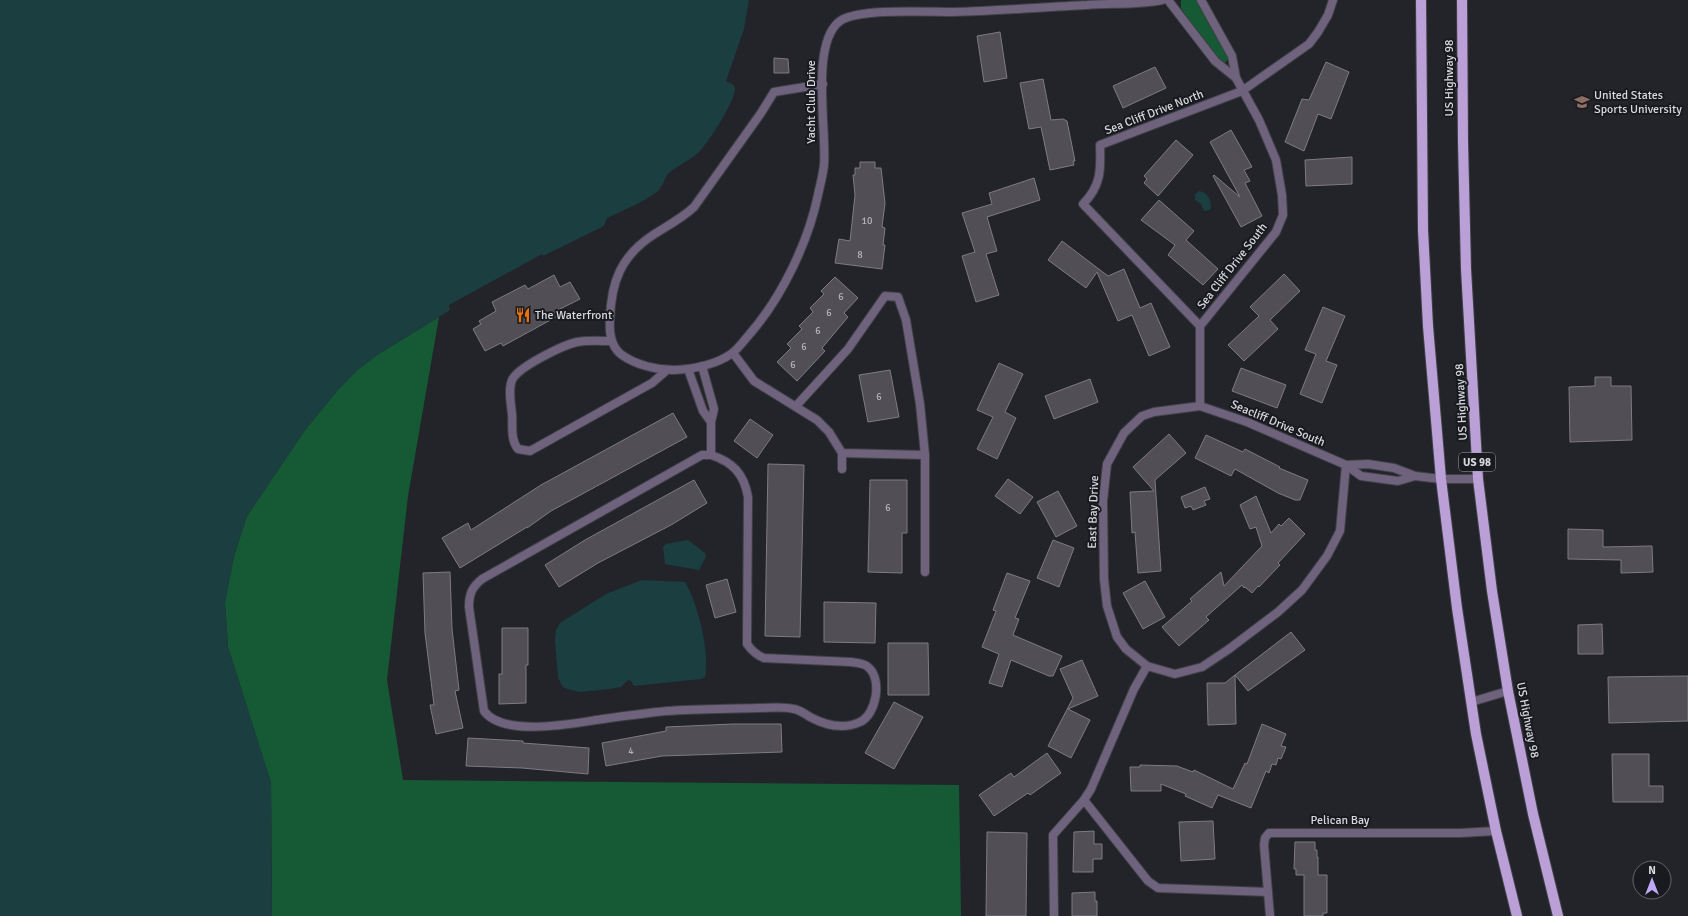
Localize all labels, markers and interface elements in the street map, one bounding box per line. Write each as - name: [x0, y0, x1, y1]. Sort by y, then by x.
- street label: US Highway 98: [1442, 39, 1457, 117]
- street label: Yacht Club Drive: [804, 60, 819, 144]
- street label: Sea Cliff Drive North: [1103, 87, 1206, 138]
- place label: United States Sports University: [1594, 88, 1682, 117]
- school or university icon: United States Sports University: [1573, 93, 1591, 111]
- house number: 10: [862, 215, 872, 227]
- street label: Sea Cliff Drive South: [1194, 220, 1271, 312]
- house number: 8: [857, 249, 863, 261]
- house number: 6: [838, 291, 844, 303]
- restaurant icon: The Waterfront: [514, 306, 532, 324]
- house number: 6: [826, 307, 832, 319]
- place label: The Waterfront: [535, 308, 612, 323]
- house number: 6: [815, 325, 821, 337]
- house number: 6: [801, 341, 807, 353]
- house number: 6: [790, 359, 796, 371]
- street label: US Highway 98: [1452, 363, 1471, 441]
- house number: 6: [876, 391, 882, 403]
- street label: Seacliff Drive South: [1228, 397, 1327, 450]
- road number: US 98: [1459, 453, 1495, 471]
- street label: East Bay Drive: [1085, 475, 1102, 549]
- house number: 6: [885, 502, 891, 514]
- street label: US Highway 98: [1513, 681, 1542, 759]
- house number: 4: [628, 745, 634, 757]
- street label: Pelican Bay: [1311, 813, 1370, 828]
- north arrow: [1632, 860, 1672, 900]
- text: N: [1648, 864, 1656, 877]

